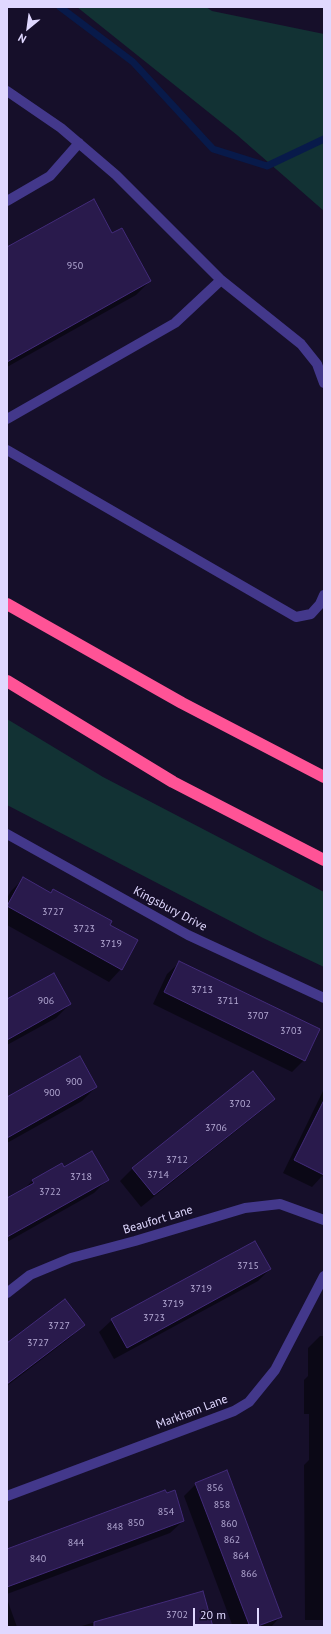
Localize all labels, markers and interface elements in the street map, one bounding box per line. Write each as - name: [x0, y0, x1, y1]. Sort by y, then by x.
- north arrow: [8, 8, 48, 48]
- text: N: [16, 31, 29, 46]
- house number: 950: [67, 260, 83, 272]
- street label: Kingsbury Drive: [131, 884, 209, 934]
- house number: 3727: [42, 906, 64, 918]
- house number: 3723: [73, 923, 95, 935]
- house number: 3719: [100, 938, 122, 950]
- house number: 3713: [191, 984, 213, 996]
- house number: 906: [38, 995, 54, 1007]
- house number: 3711: [217, 995, 239, 1007]
- house number: 3707: [247, 1010, 269, 1022]
- house number: 3703: [280, 1025, 302, 1037]
- house number: 900: [66, 1076, 82, 1088]
- house number: 900: [44, 1087, 60, 1099]
- house number: 3702: [229, 1098, 251, 1110]
- house number: 3706: [205, 1122, 227, 1134]
- house number: 3712: [166, 1154, 188, 1166]
- house number: 3714: [147, 1169, 169, 1181]
- house number: 3718: [70, 1171, 92, 1183]
- house number: 3722: [39, 1186, 61, 1198]
- street label: Beaufort Lane: [121, 1203, 195, 1237]
- house number: 3715: [237, 1260, 259, 1272]
- house number: 3719: [190, 1283, 212, 1295]
- house number: 3719: [162, 1298, 184, 1310]
- house number: 3723: [143, 1312, 165, 1324]
- house number: 3727: [48, 1320, 70, 1332]
- house number: 3727: [27, 1337, 49, 1349]
- street label: Markham Lane: [154, 1392, 230, 1432]
- house number: 856: [207, 1482, 223, 1494]
- house number: 858: [214, 1499, 230, 1511]
- house number: 854: [158, 1506, 174, 1518]
- house number: 850: [128, 1517, 144, 1529]
- house number: 860: [221, 1518, 237, 1530]
- house number: 848: [107, 1521, 123, 1533]
- house number: 862: [224, 1534, 240, 1546]
- house number: 844: [68, 1537, 84, 1549]
- house number: 864: [233, 1550, 249, 1562]
- house number: 840: [30, 1553, 46, 1565]
- house number: 866: [241, 1568, 257, 1580]
- scale bar: [195, 1600, 261, 1626]
- text: 20 m: [200, 1607, 226, 1622]
- house number: 3702: [166, 1609, 188, 1621]

